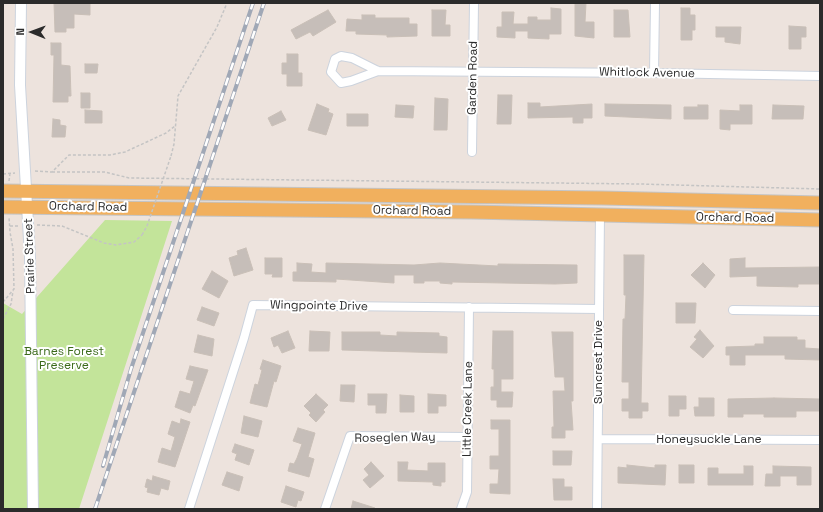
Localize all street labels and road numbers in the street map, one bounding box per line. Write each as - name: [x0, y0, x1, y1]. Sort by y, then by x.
- street label: Garden Road: [465, 41, 481, 115]
- street label: Whitlock Avenue: [599, 65, 695, 81]
- street label: Orchard Road: [49, 199, 127, 215]
- street label: Orchard Road: [373, 203, 451, 219]
- street label: Orchard Road: [696, 210, 774, 226]
- street label: Prairie Street: [21, 218, 39, 294]
- street label: Wingpointe Drive: [270, 298, 368, 314]
- street label: Suncrest Drive: [592, 320, 606, 404]
- street label: Little Creek Lane: [460, 361, 476, 457]
- street label: Roseglen Way: [354, 430, 436, 446]
- street label: Honeysuckle Lane: [656, 433, 762, 447]

